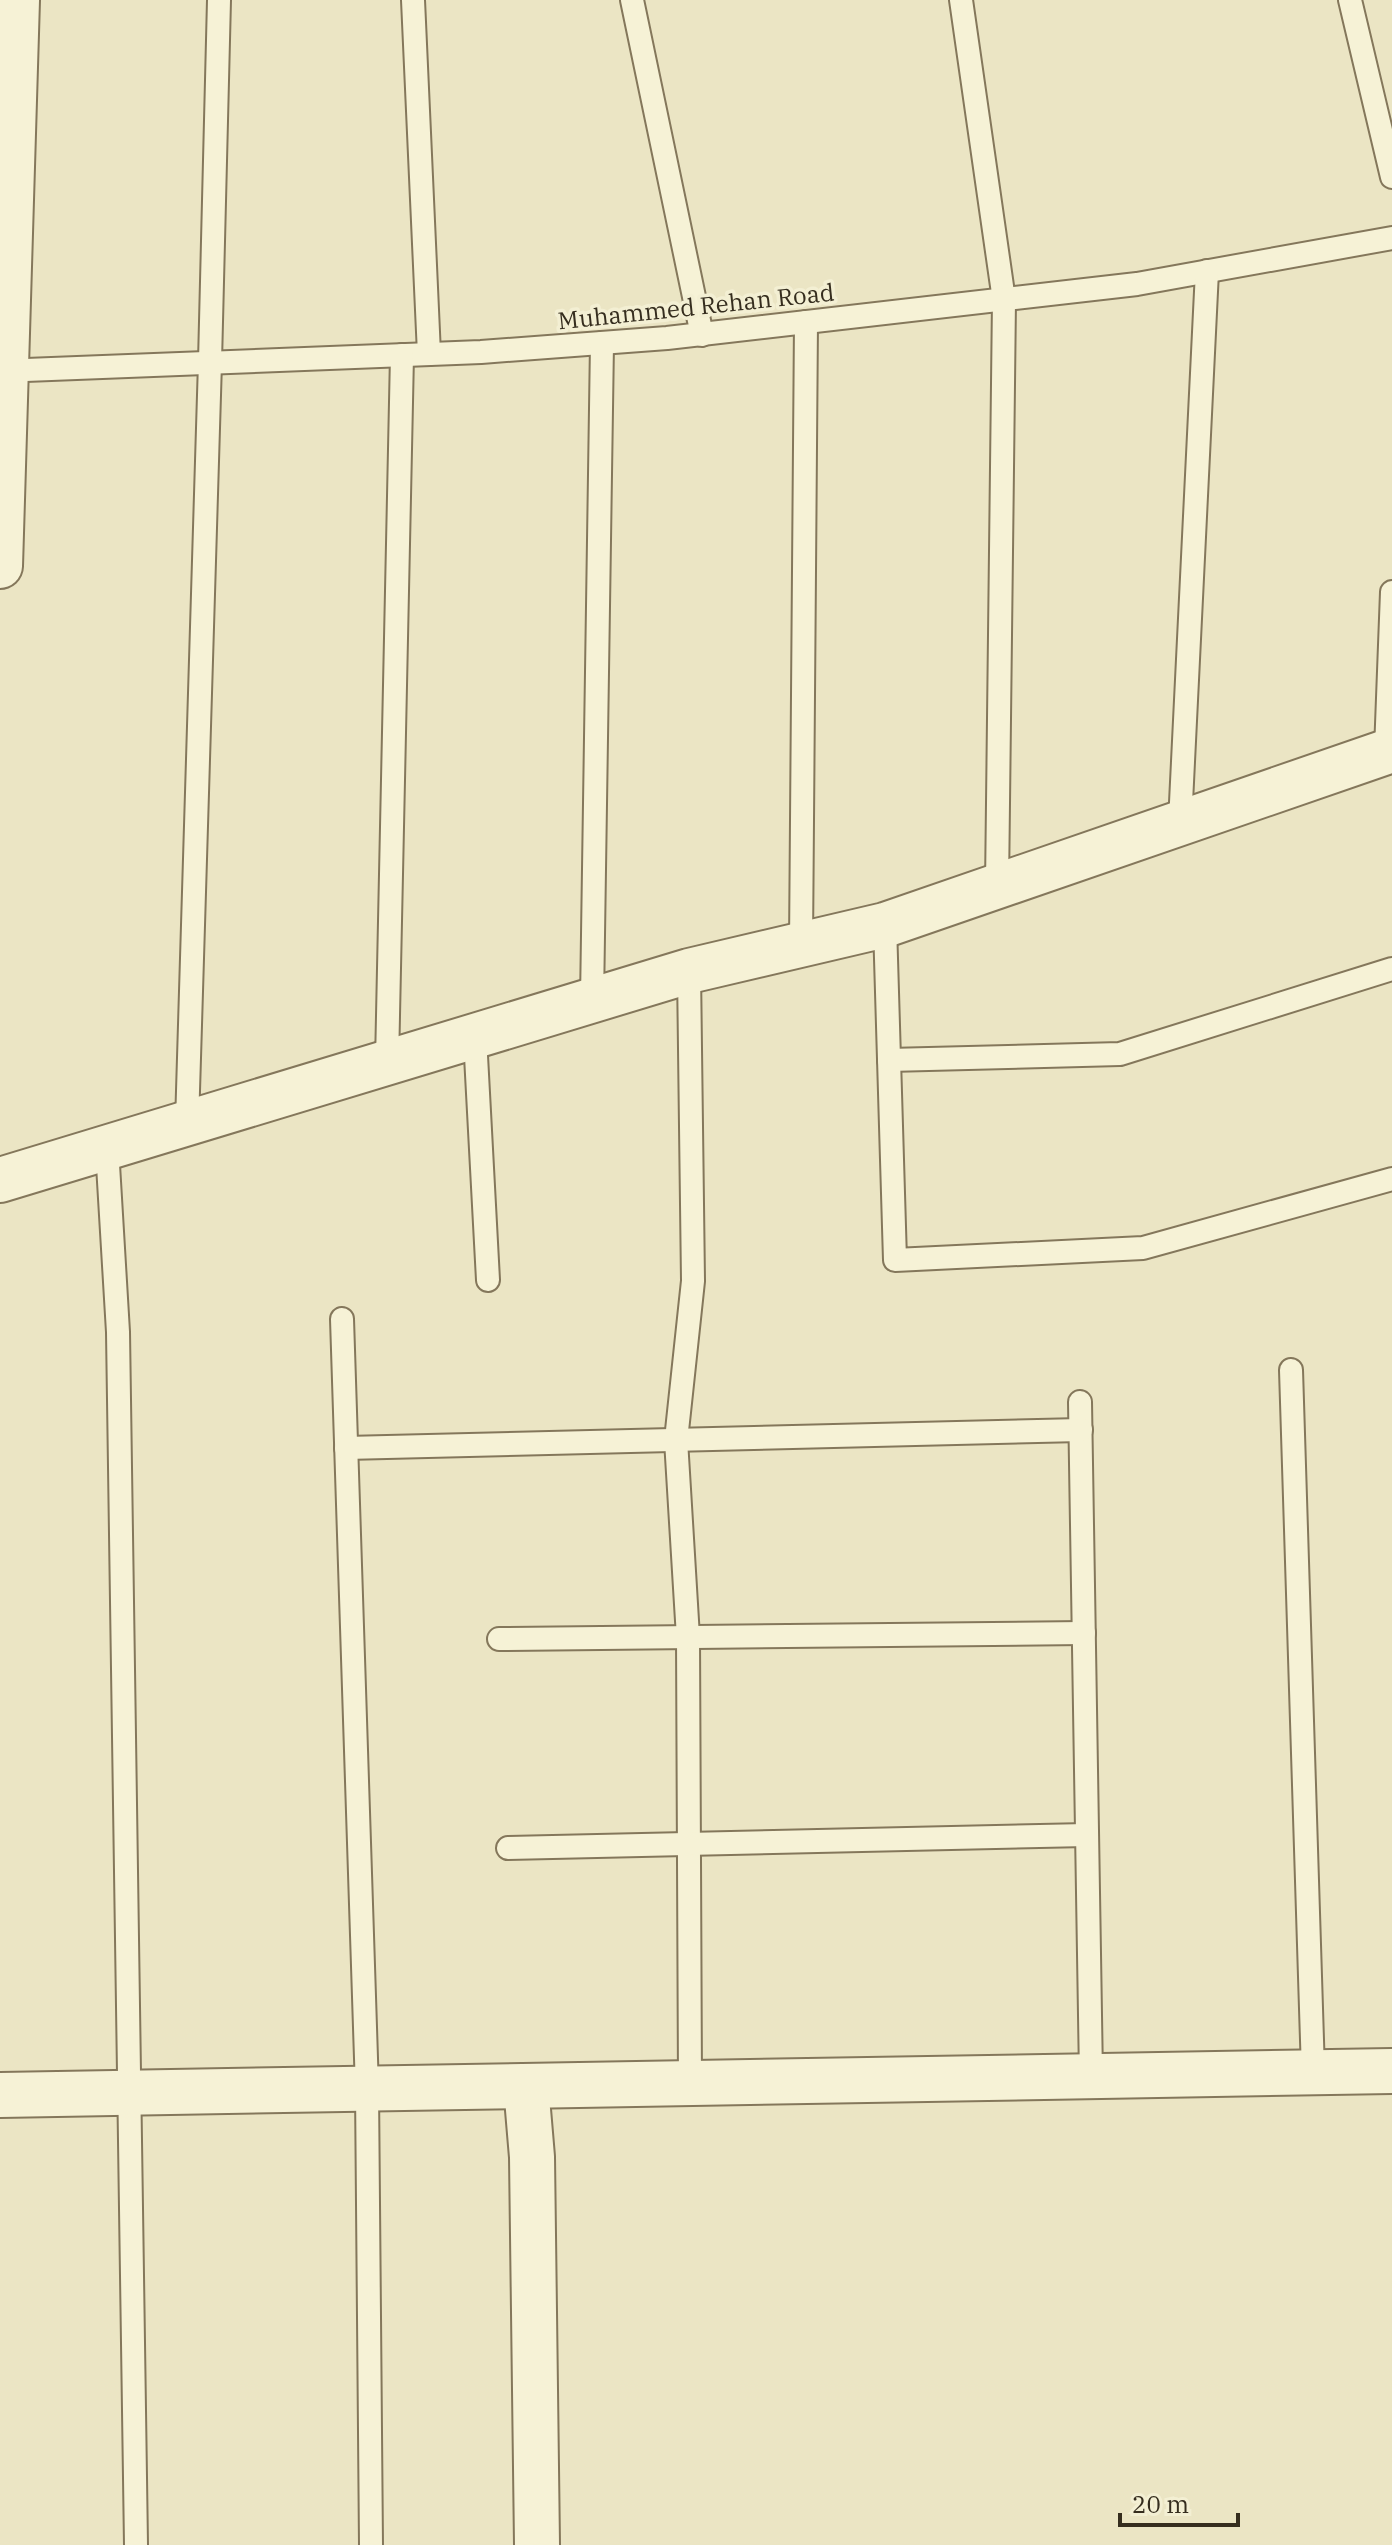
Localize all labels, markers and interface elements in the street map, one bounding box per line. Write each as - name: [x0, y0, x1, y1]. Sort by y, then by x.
- street label: Muhammed Rehan Road: [556, 276, 836, 336]
- scale bar: [1120, 2477, 1238, 2527]
- text: 20 m: [1132, 2488, 1189, 2520]

